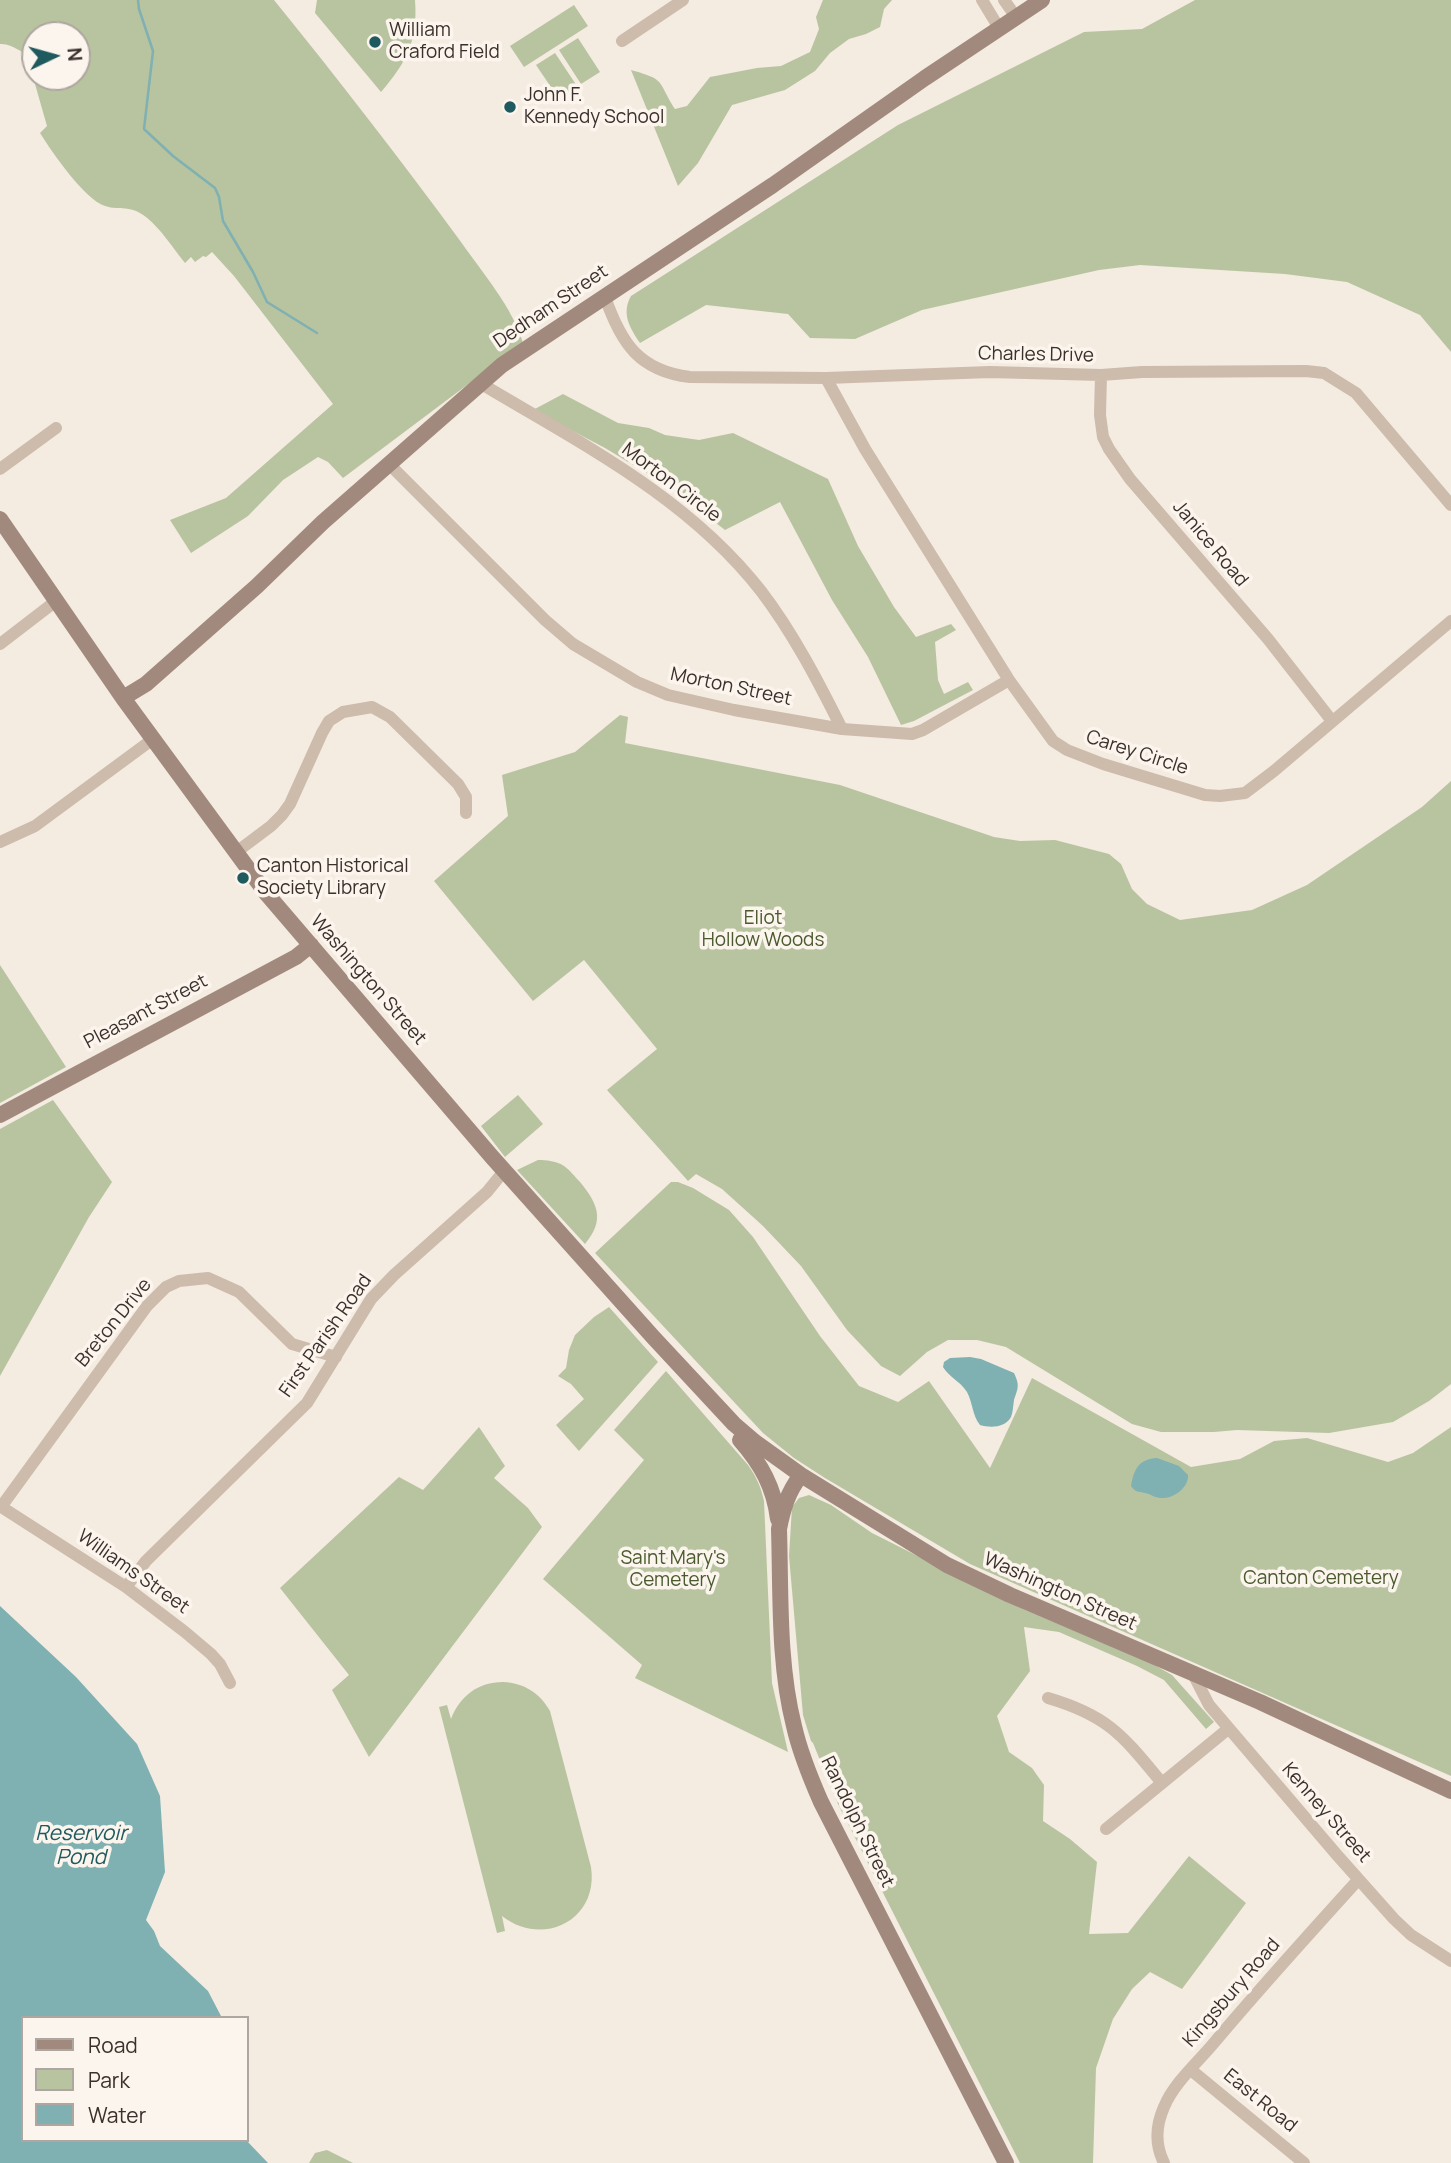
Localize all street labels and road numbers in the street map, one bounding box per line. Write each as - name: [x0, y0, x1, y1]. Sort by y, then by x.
- street label: Dedham Street: [490, 260, 612, 354]
- street label: Charles Drive: [978, 343, 1094, 367]
- street label: Morton Circle: [617, 438, 725, 528]
- street label: Janice Road: [1167, 496, 1253, 592]
- street label: Morton Street: [668, 663, 794, 711]
- street label: Carey Circle: [1083, 726, 1191, 780]
- street label: Washington Street: [305, 910, 431, 1050]
- street label: Pleasant Street: [80, 970, 212, 1054]
- street label: First Parish Road: [275, 1270, 377, 1402]
- street label: Breton Drive: [71, 1274, 157, 1372]
- street label: Williams Street: [73, 1525, 193, 1619]
- street label: Washington Street: [980, 1548, 1140, 1636]
- street label: Randolph Street: [815, 1753, 899, 1891]
- street label: Kenney Street: [1277, 1759, 1375, 1867]
- street label: Kingsbury Road: [1179, 1934, 1285, 2052]
- street label: East Road: [1219, 2065, 1301, 2137]

